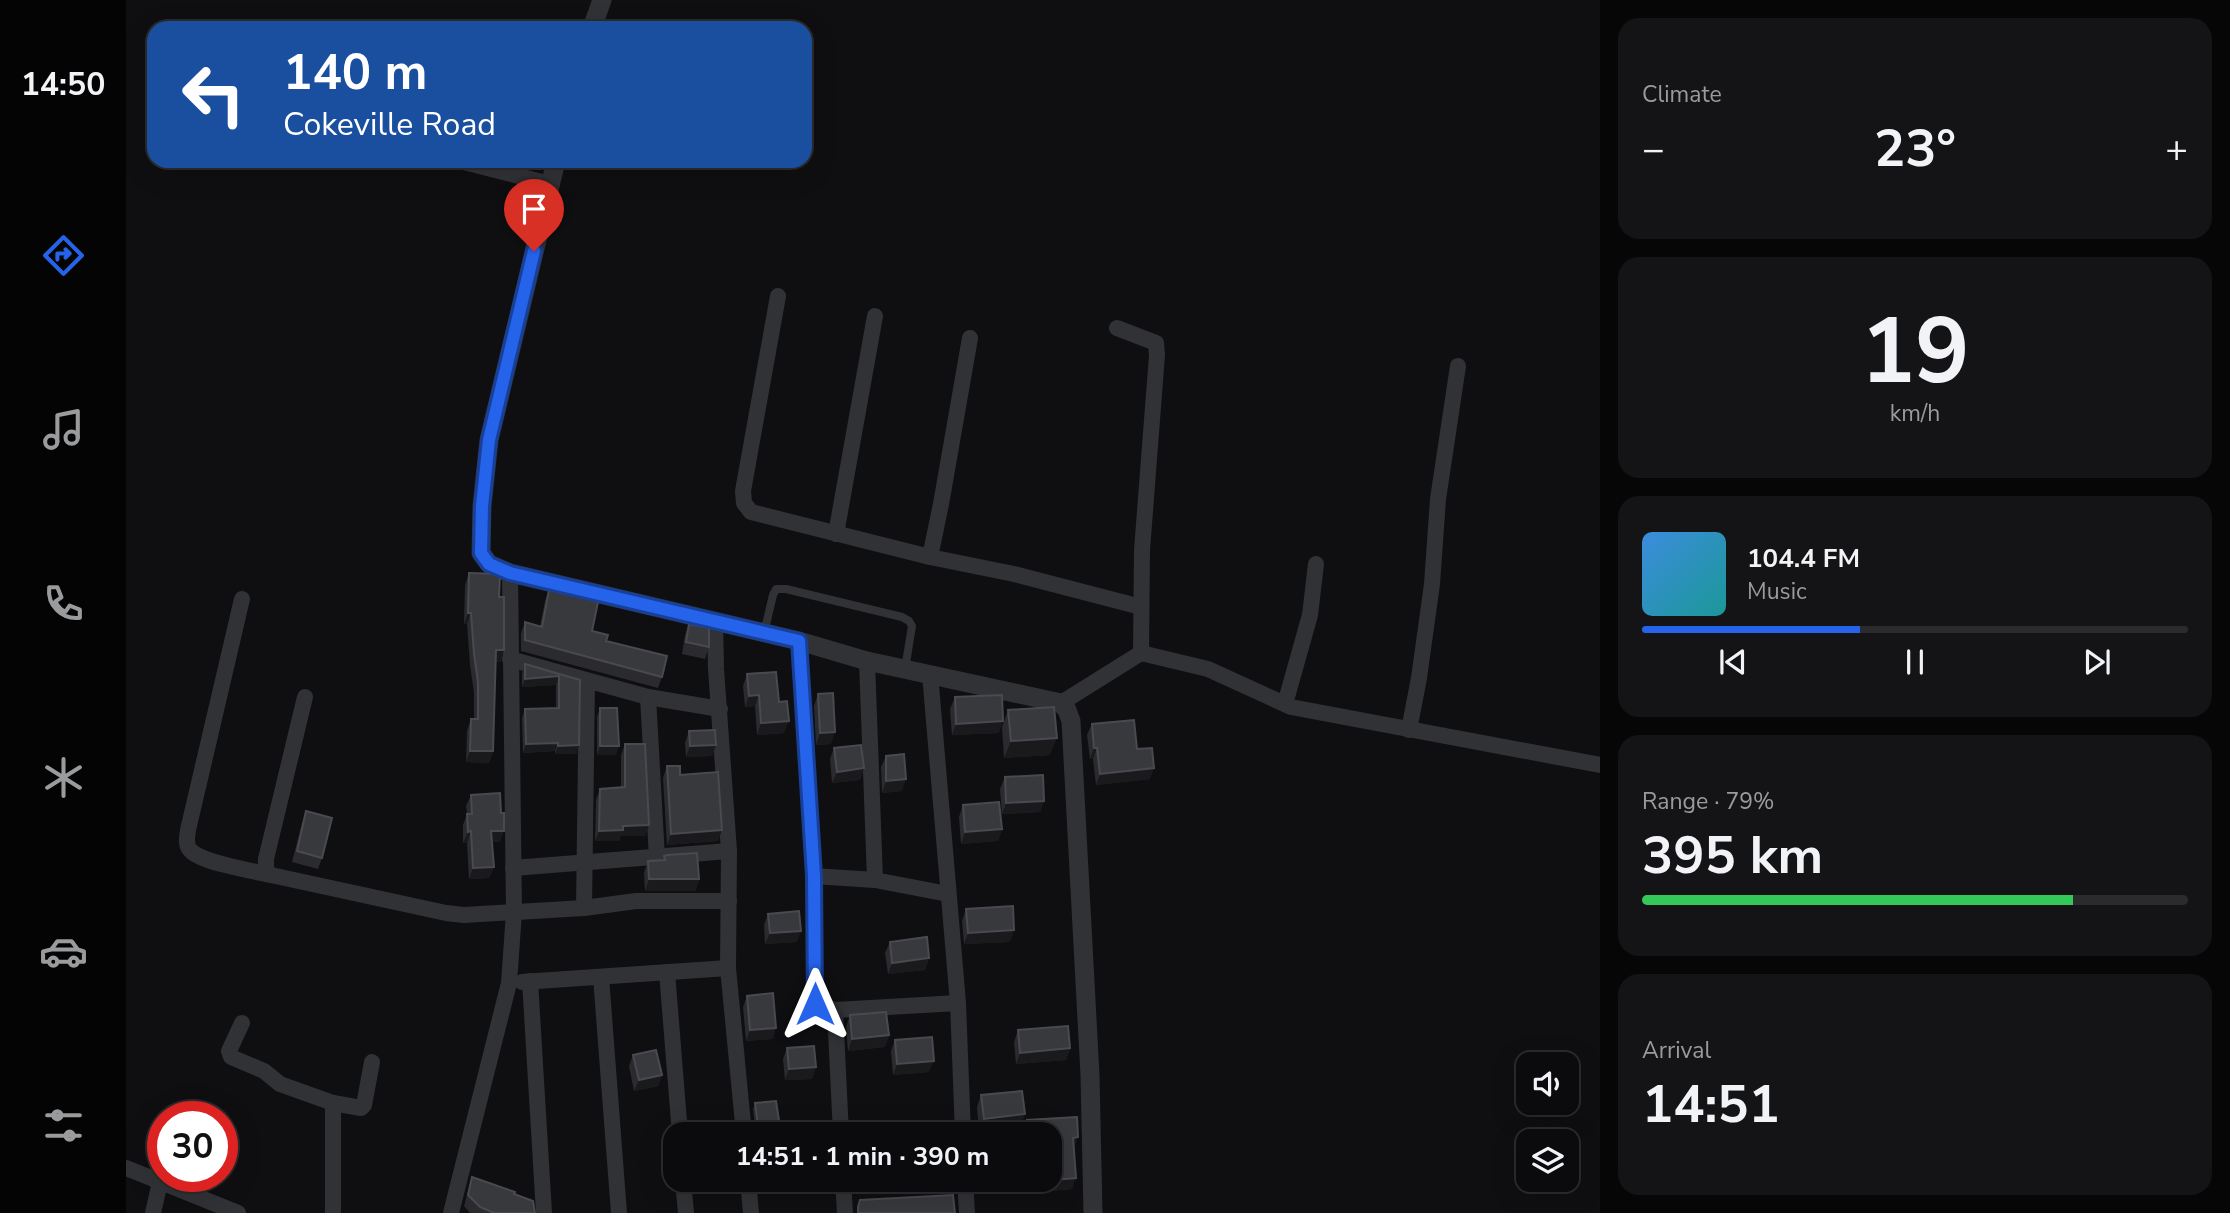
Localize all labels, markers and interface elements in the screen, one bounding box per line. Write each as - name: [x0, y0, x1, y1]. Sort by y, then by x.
- text: 140 m: [283, 39, 427, 106]
- icon: left: [168, 49, 259, 140]
- text: 14:50: [21, 63, 105, 106]
- text: Climate: [1642, 79, 1722, 110]
- text: Cokeville Road: [283, 103, 496, 146]
- text: 23°: [1874, 113, 1956, 184]
- text: −: [1642, 124, 1665, 175]
- text: +: [2165, 124, 2188, 175]
- pin: [504, 179, 564, 251]
- icon: arrive: [515, 190, 553, 228]
- icon: directions: [39, 231, 88, 280]
- text: 19: [1860, 290, 1970, 414]
- text: km/h: [1890, 398, 1940, 429]
- icon: music: [39, 405, 88, 454]
- text: 104.4 FM: [1747, 541, 1860, 576]
- text: Music: [1747, 576, 1807, 607]
- icon: phone: [39, 579, 88, 628]
- icon: previous: [1714, 643, 1752, 681]
- icon: pause: [1896, 643, 1934, 681]
- icon: next: [2078, 643, 2116, 681]
- icon: climate: [39, 753, 88, 802]
- text: Range · 79%: [1642, 786, 1774, 817]
- text: 395 km: [1642, 820, 1823, 891]
- icon: car: [39, 927, 88, 976]
- position arrow: [778, 967, 852, 1041]
- text: Arrival: [1642, 1035, 1711, 1066]
- map controls: [1516, 1052, 1579, 1192]
- button: sound: [1516, 1052, 1579, 1115]
- text: 14:51: [1642, 1069, 1780, 1140]
- icon: filters: [39, 1101, 88, 1150]
- speed limit sign: 30: [147, 1101, 238, 1192]
- button: layers: [1516, 1129, 1579, 1192]
- text: 14:51 · 1 min · 390 m: [736, 1139, 989, 1174]

